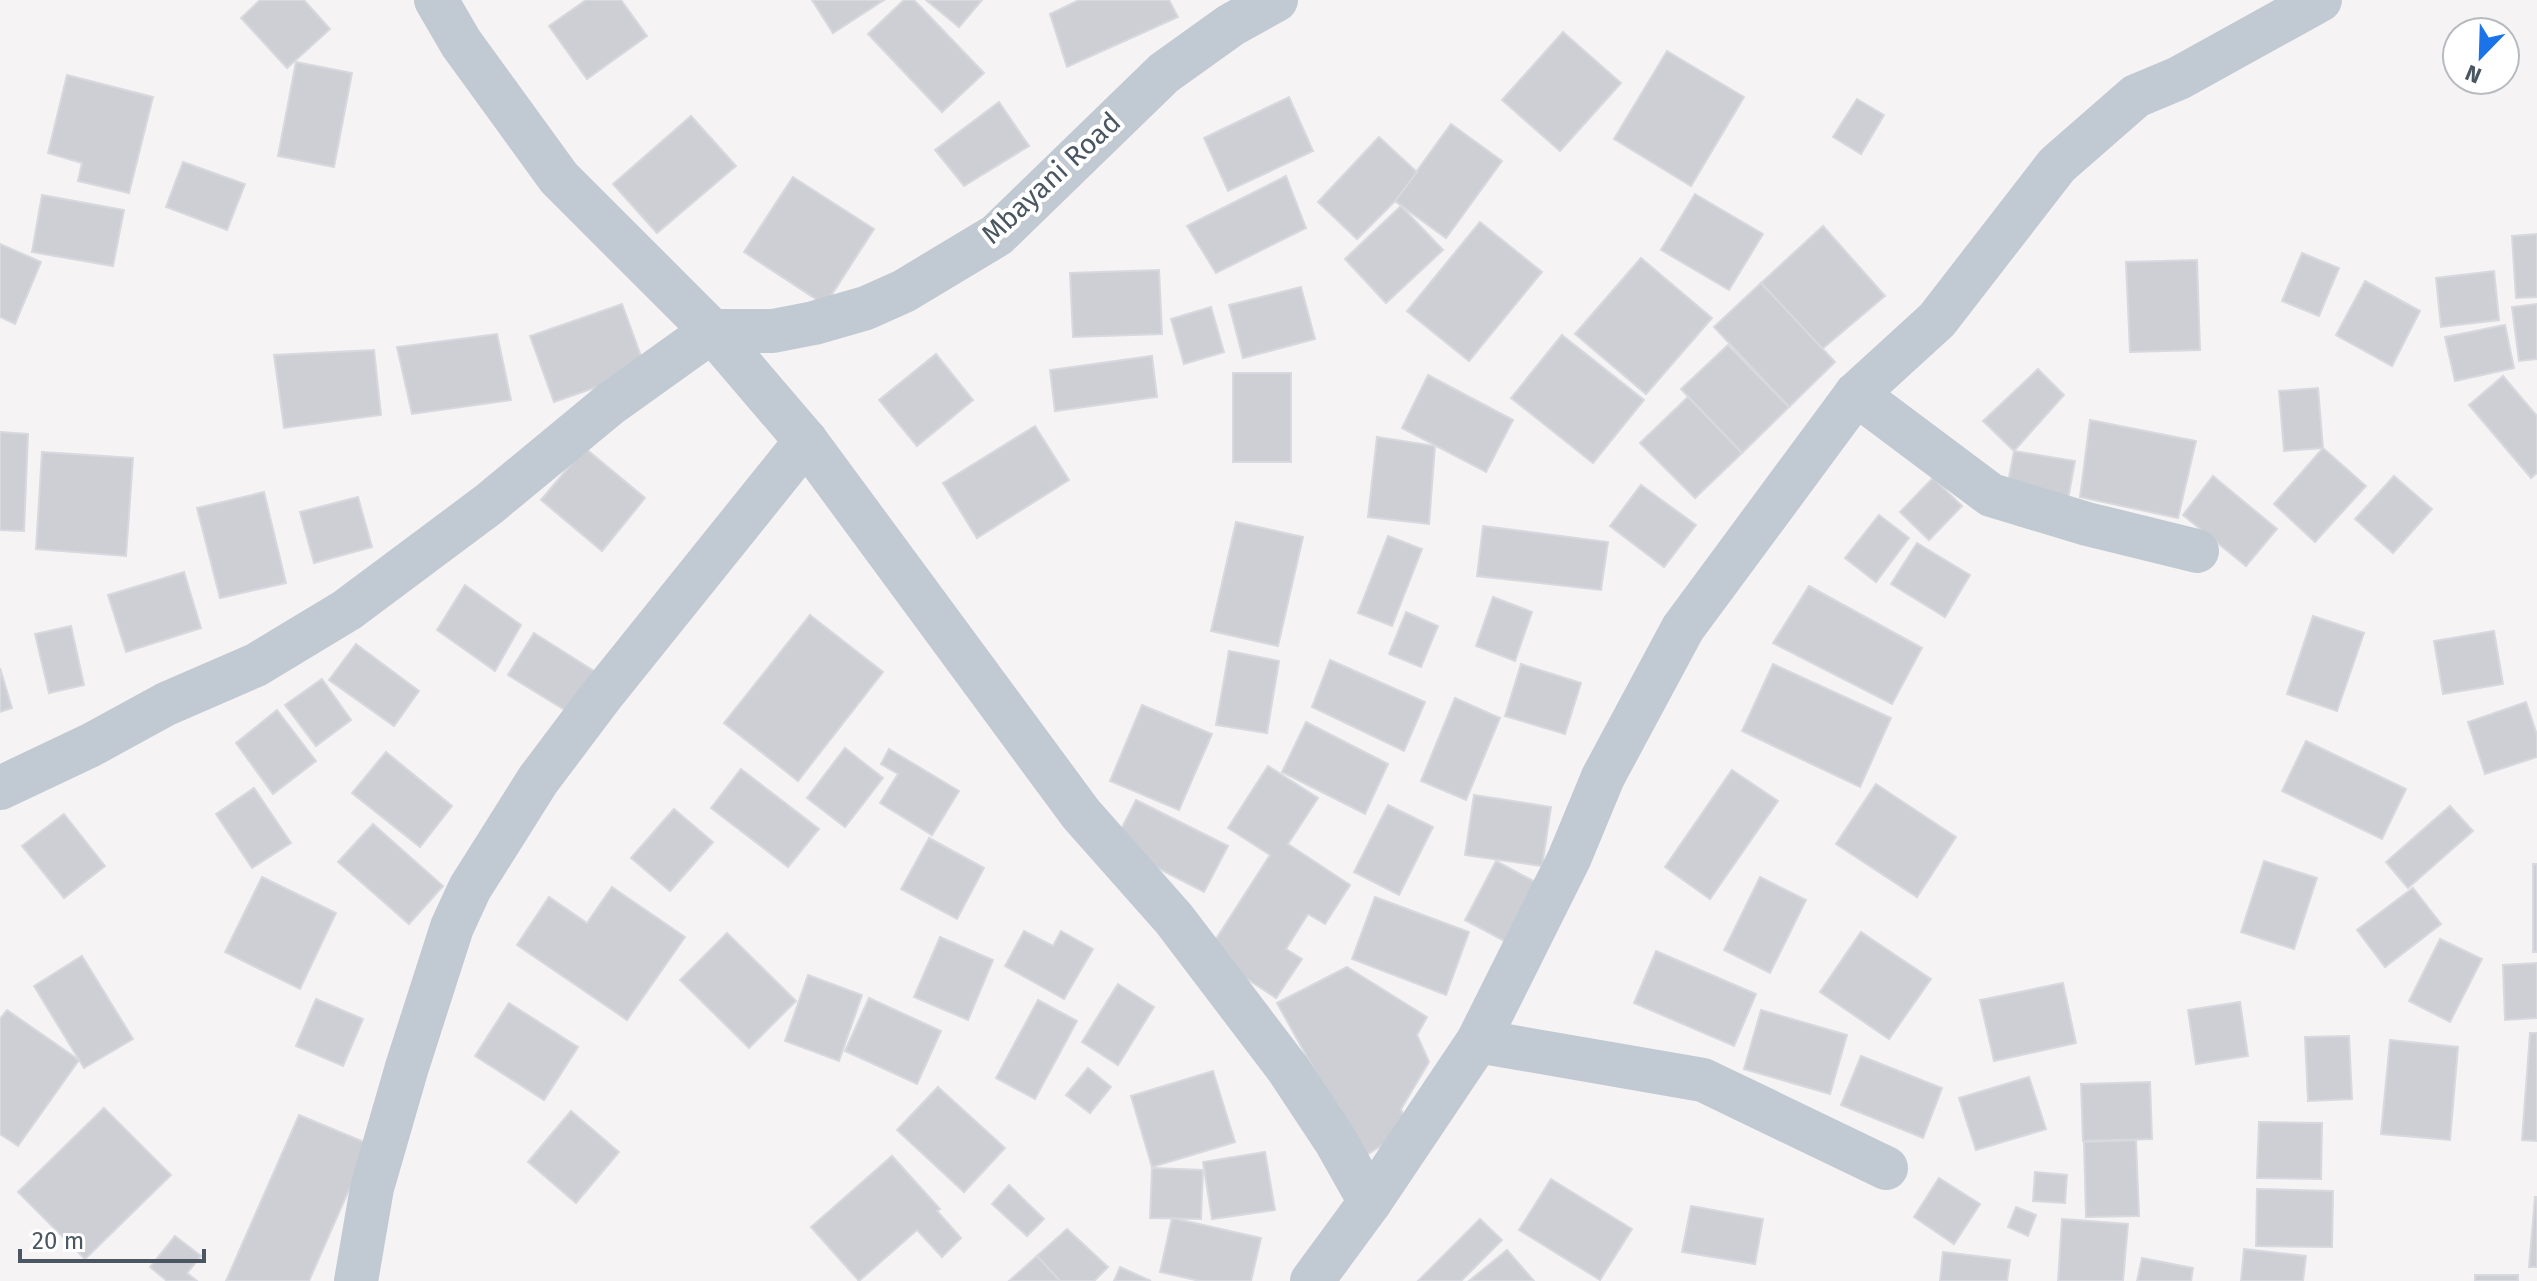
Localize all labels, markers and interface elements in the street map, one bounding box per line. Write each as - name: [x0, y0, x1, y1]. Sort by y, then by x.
- north arrow: [2441, 16, 2521, 96]
- text: N: [2461, 59, 2485, 89]
- street label: Mbayani Road: [975, 105, 1127, 251]
- scale bar: [20, 1213, 204, 1263]
- text: 20 m: [32, 1227, 84, 1255]

